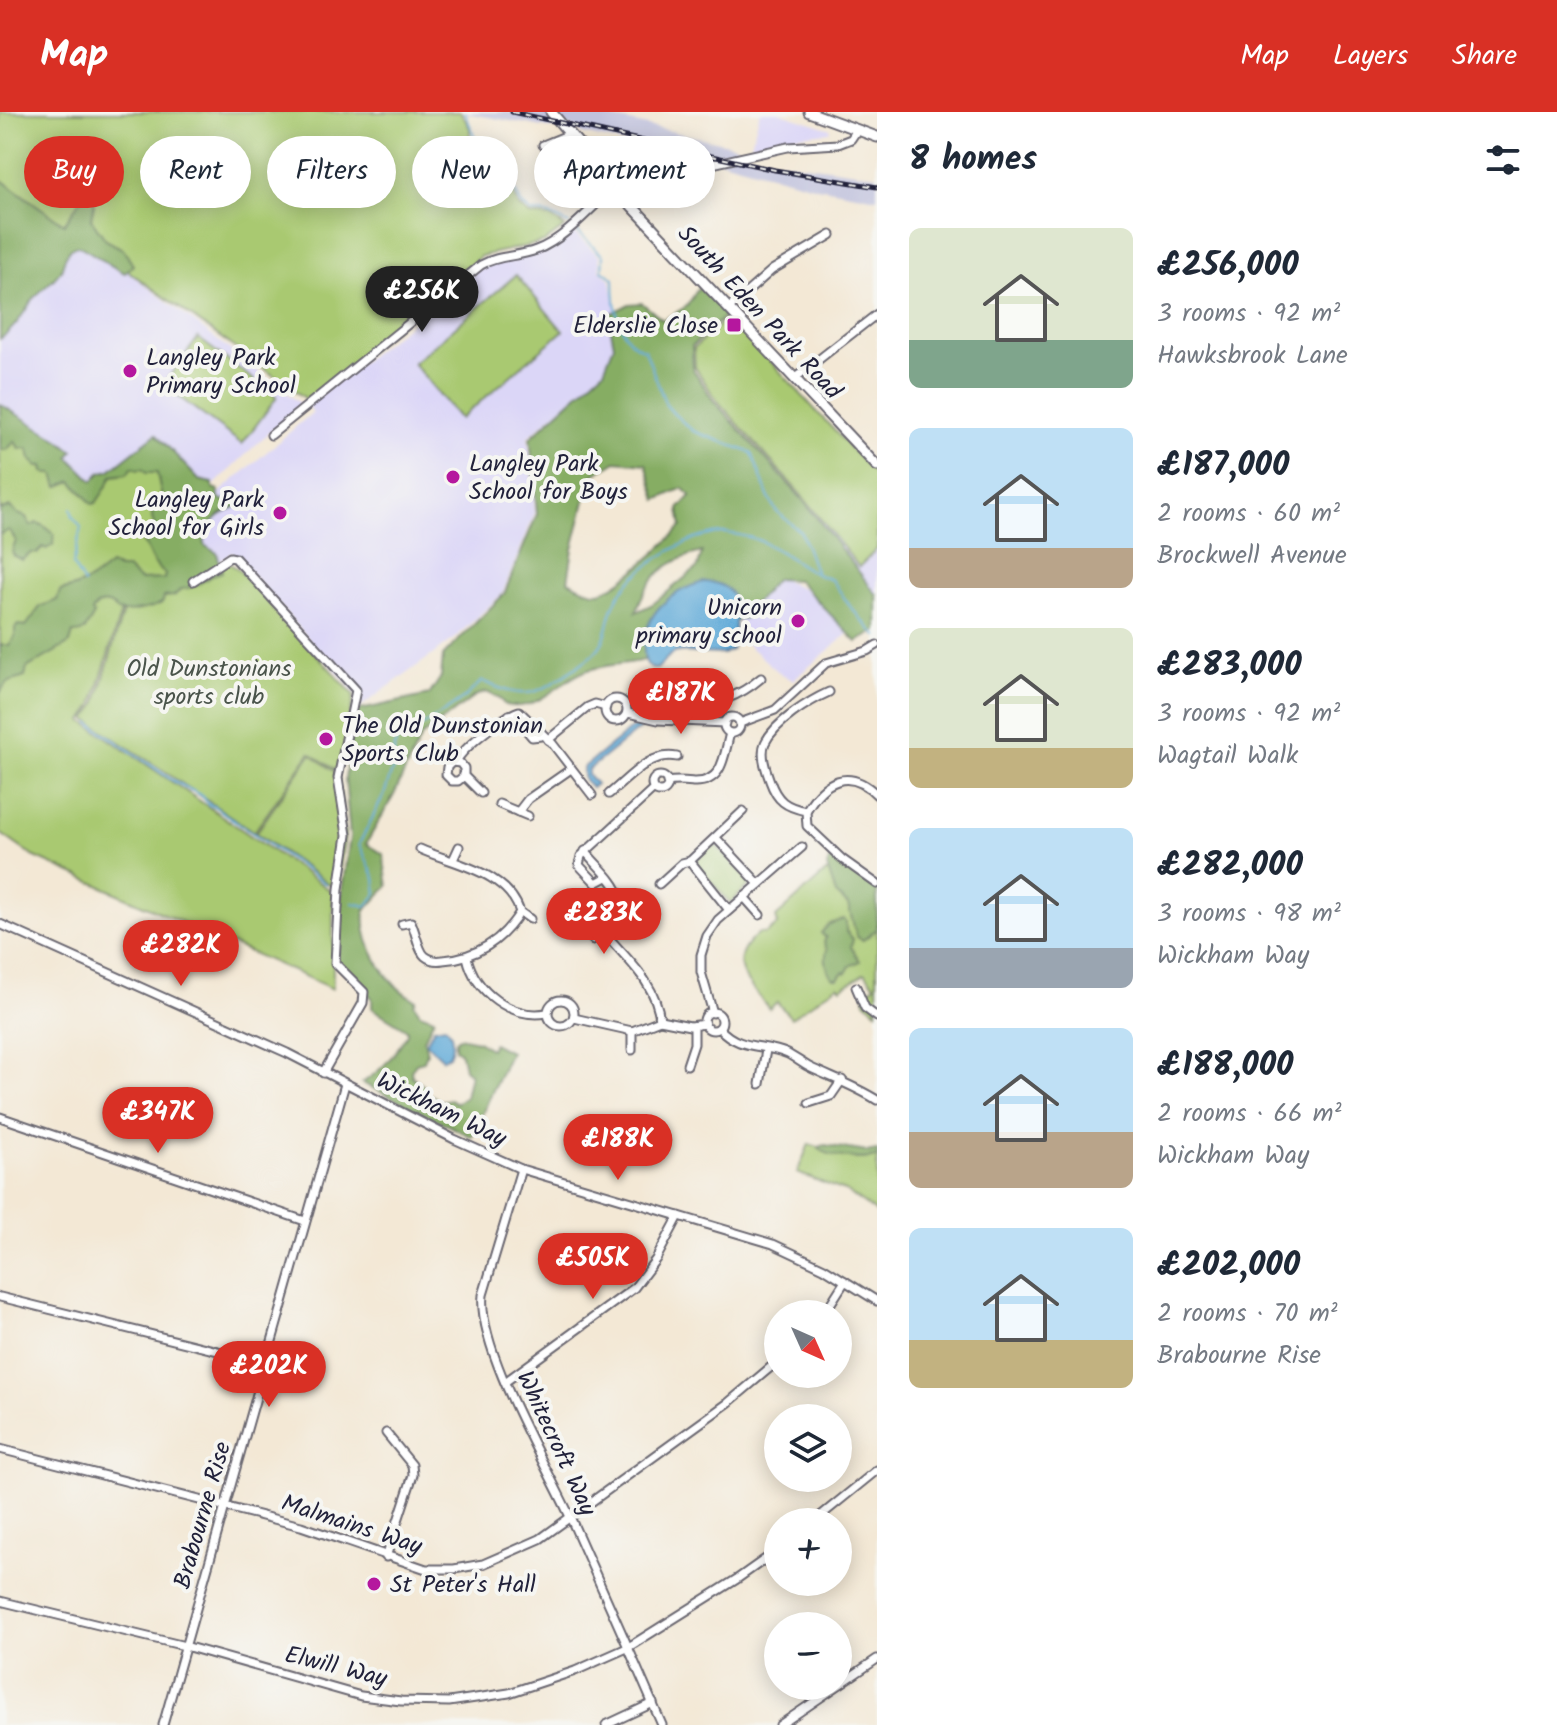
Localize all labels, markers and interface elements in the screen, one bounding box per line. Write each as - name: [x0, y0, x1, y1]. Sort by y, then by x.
- text: Map: [40, 26, 109, 86]
- text: Map: [1240, 34, 1289, 79]
- text: Layers: [1333, 34, 1408, 79]
- text: Share: [1452, 34, 1517, 79]
- text: 8 homes: [909, 133, 1037, 187]
- chip: Buy: [24, 136, 124, 208]
- chip: Rent: [140, 136, 251, 208]
- chip: Filters: [267, 136, 396, 208]
- chip: New: [412, 136, 518, 208]
- chip: Apartment: [534, 136, 715, 208]
- icon: filters: [1481, 138, 1525, 182]
- street label: South Eden Park Road: [667, 217, 851, 410]
- text: £256,000: [1157, 239, 1299, 293]
- icon: home: [973, 260, 1069, 356]
- pin: £256K: [366, 266, 478, 334]
- text: £256K: [383, 271, 461, 313]
- text: 3 rooms · 92 m²: [1157, 293, 1340, 335]
- place label: Elderslie Close: [573, 307, 718, 346]
- marker: Elderslie Close: [725, 316, 743, 334]
- text: Hawksbrook Lane: [1157, 335, 1348, 377]
- place label: Langley Park Primary School: [146, 339, 296, 406]
- marker: Langley Park Primary School: [121, 362, 139, 380]
- text: £187,000: [1157, 439, 1290, 493]
- place label: Langley Park School for Boys: [469, 445, 628, 512]
- icon: home: [973, 460, 1069, 556]
- marker: Langley Park School for Boys: [444, 468, 462, 486]
- place label: Langley Park School for Girls: [109, 481, 265, 548]
- text: 2 rooms · 60 m²: [1157, 493, 1340, 535]
- marker: Langley Park School for Girls: [271, 504, 289, 522]
- text: Brockwell Avenue: [1157, 535, 1347, 577]
- place label: Unicorn primary school: [635, 589, 782, 656]
- marker: Unicorn primary school: [789, 612, 807, 630]
- text: £283,000: [1157, 639, 1302, 693]
- park label: Old Dunstonians sports club: [126, 650, 292, 717]
- icon: home: [973, 660, 1069, 756]
- pin: £187K: [625, 668, 737, 736]
- text: £187K: [646, 673, 716, 715]
- text: 3 rooms · 92 m²: [1157, 693, 1340, 735]
- place label: The Old Dunstonian Sports Club: [342, 707, 543, 774]
- marker: The Old Dunstonian Sports Club: [317, 730, 335, 748]
- text: Wagtail Walk: [1157, 735, 1298, 777]
- text: £282,000: [1157, 839, 1303, 893]
- icon: home: [973, 860, 1069, 956]
- pin: £283K: [548, 888, 660, 956]
- text: £283K: [564, 893, 644, 935]
- text: 3 rooms · 98 m²: [1157, 893, 1341, 935]
- pin: £282K: [125, 920, 237, 988]
- text: £282K: [141, 925, 221, 967]
- text: Wickham Way: [1157, 935, 1309, 977]
- text: £188,000: [1157, 1039, 1294, 1093]
- icon: home: [973, 1060, 1069, 1156]
- street label: Wickham Way: [370, 1062, 514, 1159]
- pin: £347K: [102, 1087, 214, 1155]
- text: £347K: [120, 1092, 196, 1134]
- text: 2 rooms · 66 m²: [1157, 1093, 1342, 1135]
- pin: £188K: [562, 1114, 674, 1182]
- text: £188K: [581, 1119, 655, 1161]
- text: Wickham Way: [1157, 1135, 1309, 1177]
- pin: £505K: [537, 1233, 649, 1301]
- text: £505K: [556, 1238, 630, 1280]
- text: £202,000: [1157, 1239, 1300, 1293]
- icon: home: [973, 1260, 1069, 1356]
- text: 2 rooms · 70 m²: [1157, 1293, 1338, 1335]
- north arrow: [764, 1300, 852, 1388]
- map controls: [764, 1300, 852, 1700]
- text: Brabourne Rise: [1157, 1335, 1321, 1377]
- pin: £202K: [213, 1341, 325, 1409]
- text: £202K: [230, 1346, 308, 1388]
- street label: Whitecroft Way: [505, 1365, 607, 1523]
- button: layers: [764, 1404, 852, 1492]
- street label: Brabourne Rise: [164, 1437, 243, 1594]
- street label: Malmains Way: [276, 1484, 428, 1567]
- button: +: [764, 1508, 852, 1596]
- place label: St Peter's Hall: [390, 1566, 536, 1605]
- marker: St Peter's Hall: [365, 1575, 383, 1593]
- button: −: [764, 1612, 852, 1700]
- street label: Elwill Way: [280, 1636, 392, 1699]

